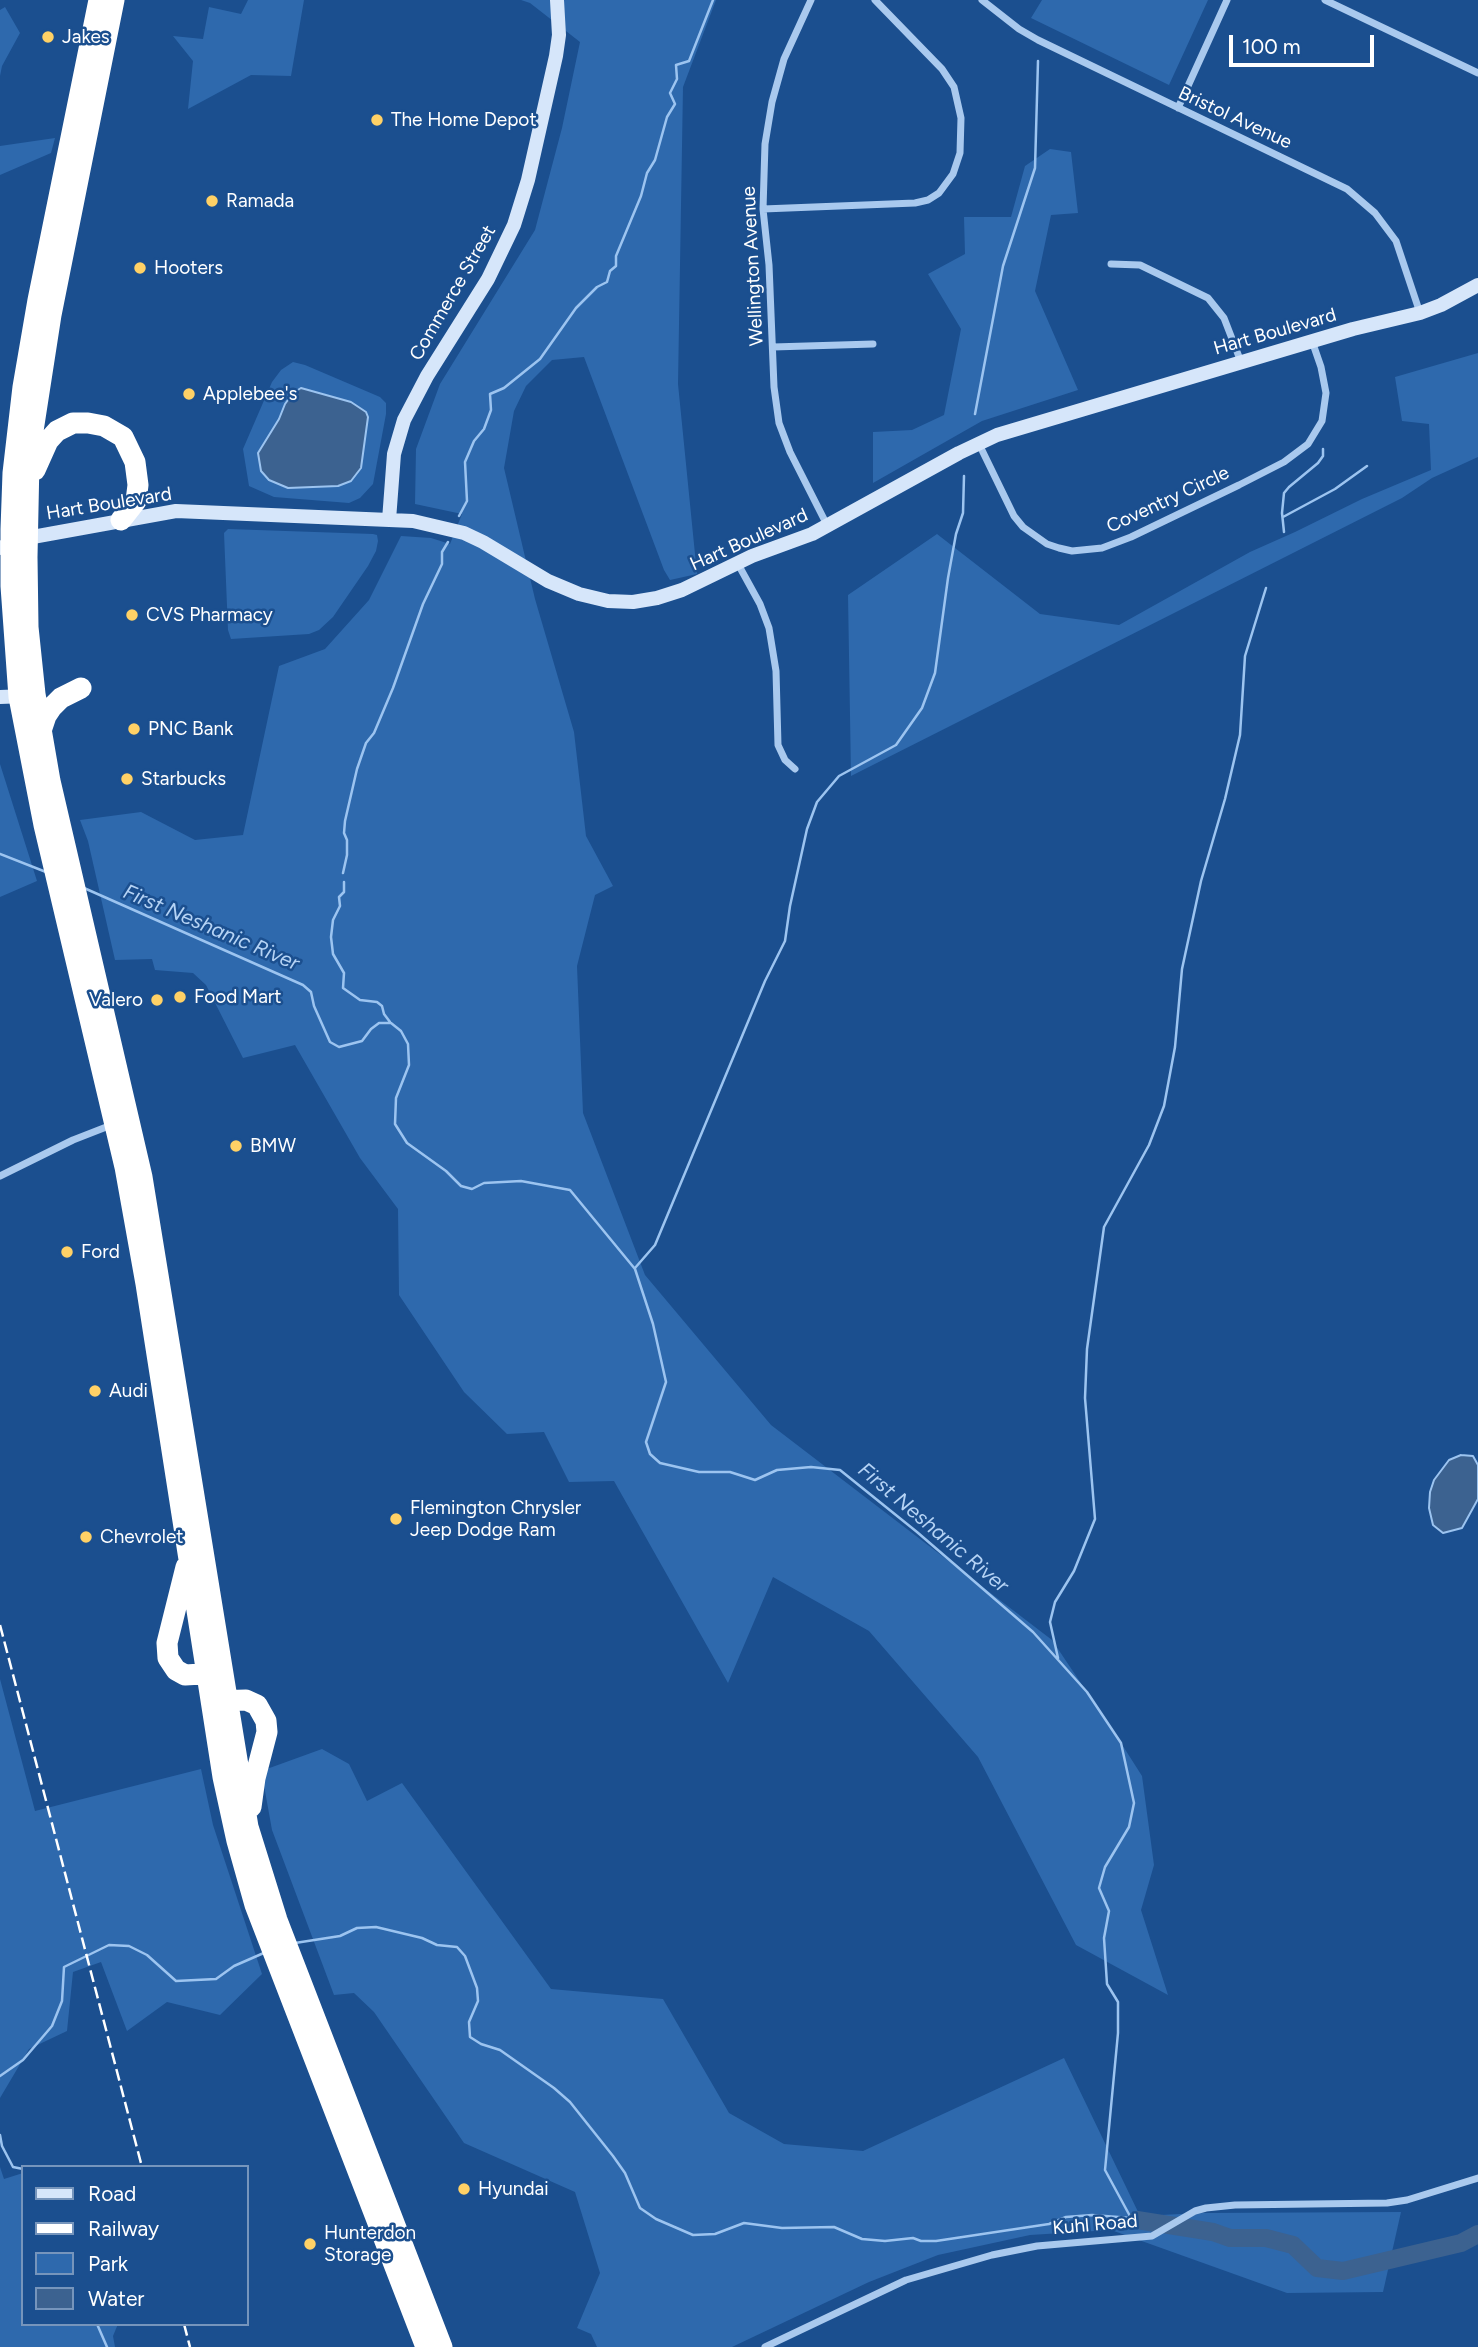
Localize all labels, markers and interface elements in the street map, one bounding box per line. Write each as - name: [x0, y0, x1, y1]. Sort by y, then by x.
- scale bar: [1233, 21, 1378, 65]
- place label: Jakes: [62, 26, 110, 48]
- marker: Jakes: [40, 29, 56, 45]
- text: 100 m: [1242, 34, 1301, 59]
- street label: Bristol Avenue: [1175, 82, 1295, 154]
- place label: The Home Depot: [391, 109, 537, 131]
- marker: The Home Depot: [369, 112, 385, 128]
- street label: Wellington Avenue: [737, 185, 769, 347]
- place label: Ramada: [226, 190, 294, 212]
- marker: Ramada: [204, 193, 220, 209]
- street label: Commerce Street: [405, 221, 501, 365]
- place label: Hooters: [154, 257, 223, 279]
- marker: Hooters: [132, 260, 148, 276]
- street label: Hart Boulevard: [1211, 304, 1339, 360]
- place label: Applebee's: [203, 383, 297, 405]
- marker: Applebee's: [181, 386, 197, 402]
- street label: Coventry Circle: [1103, 462, 1233, 538]
- street label: Hart Boulevard: [45, 483, 173, 525]
- street label: Hart Boulevard: [686, 504, 812, 576]
- place label: CVS Pharmacy: [146, 604, 273, 626]
- marker: CVS Pharmacy: [124, 607, 140, 623]
- place label: PNC Bank: [148, 718, 233, 740]
- marker: PNC Bank: [126, 721, 142, 737]
- place label: Starbucks: [141, 768, 226, 790]
- marker: Starbucks: [119, 771, 135, 787]
- water label: First Neshanic River: [119, 880, 303, 976]
- place label: Food Mart: [194, 986, 281, 1008]
- place label: Valero: [89, 989, 143, 1011]
- marker: Food Mart: [172, 989, 188, 1005]
- marker: Valero: [149, 992, 165, 1008]
- place label: BMW: [250, 1135, 296, 1157]
- marker: BMW: [228, 1138, 244, 1154]
- place label: Ford: [81, 1241, 120, 1263]
- marker: Ford: [59, 1244, 75, 1260]
- place label: Audi: [109, 1380, 148, 1402]
- marker: Audi: [87, 1383, 103, 1399]
- water label: First Neshanic River: [853, 1458, 1013, 1598]
- place label: Flemington Chrysler Jeep Dodge Ram: [410, 1497, 581, 1541]
- marker: Flemington Chrysler Jeep Dodge Ram: [388, 1511, 404, 1527]
- place label: Chevrolet: [100, 1526, 183, 1548]
- marker: Chevrolet: [78, 1529, 94, 1545]
- legend: [21, 2165, 248, 2326]
- place label: Hyundai: [478, 2178, 549, 2200]
- text: Road: [88, 2181, 136, 2206]
- marker: Hyundai: [456, 2181, 472, 2197]
- street label: Kuhl Road: [1051, 2210, 1139, 2240]
- text: Railway: [88, 2216, 159, 2241]
- place label: Hunterdon Storage: [324, 2222, 416, 2266]
- marker: Hunterdon Storage: [302, 2236, 318, 2252]
- text: Park: [88, 2251, 128, 2276]
- text: Water: [88, 2286, 144, 2311]

